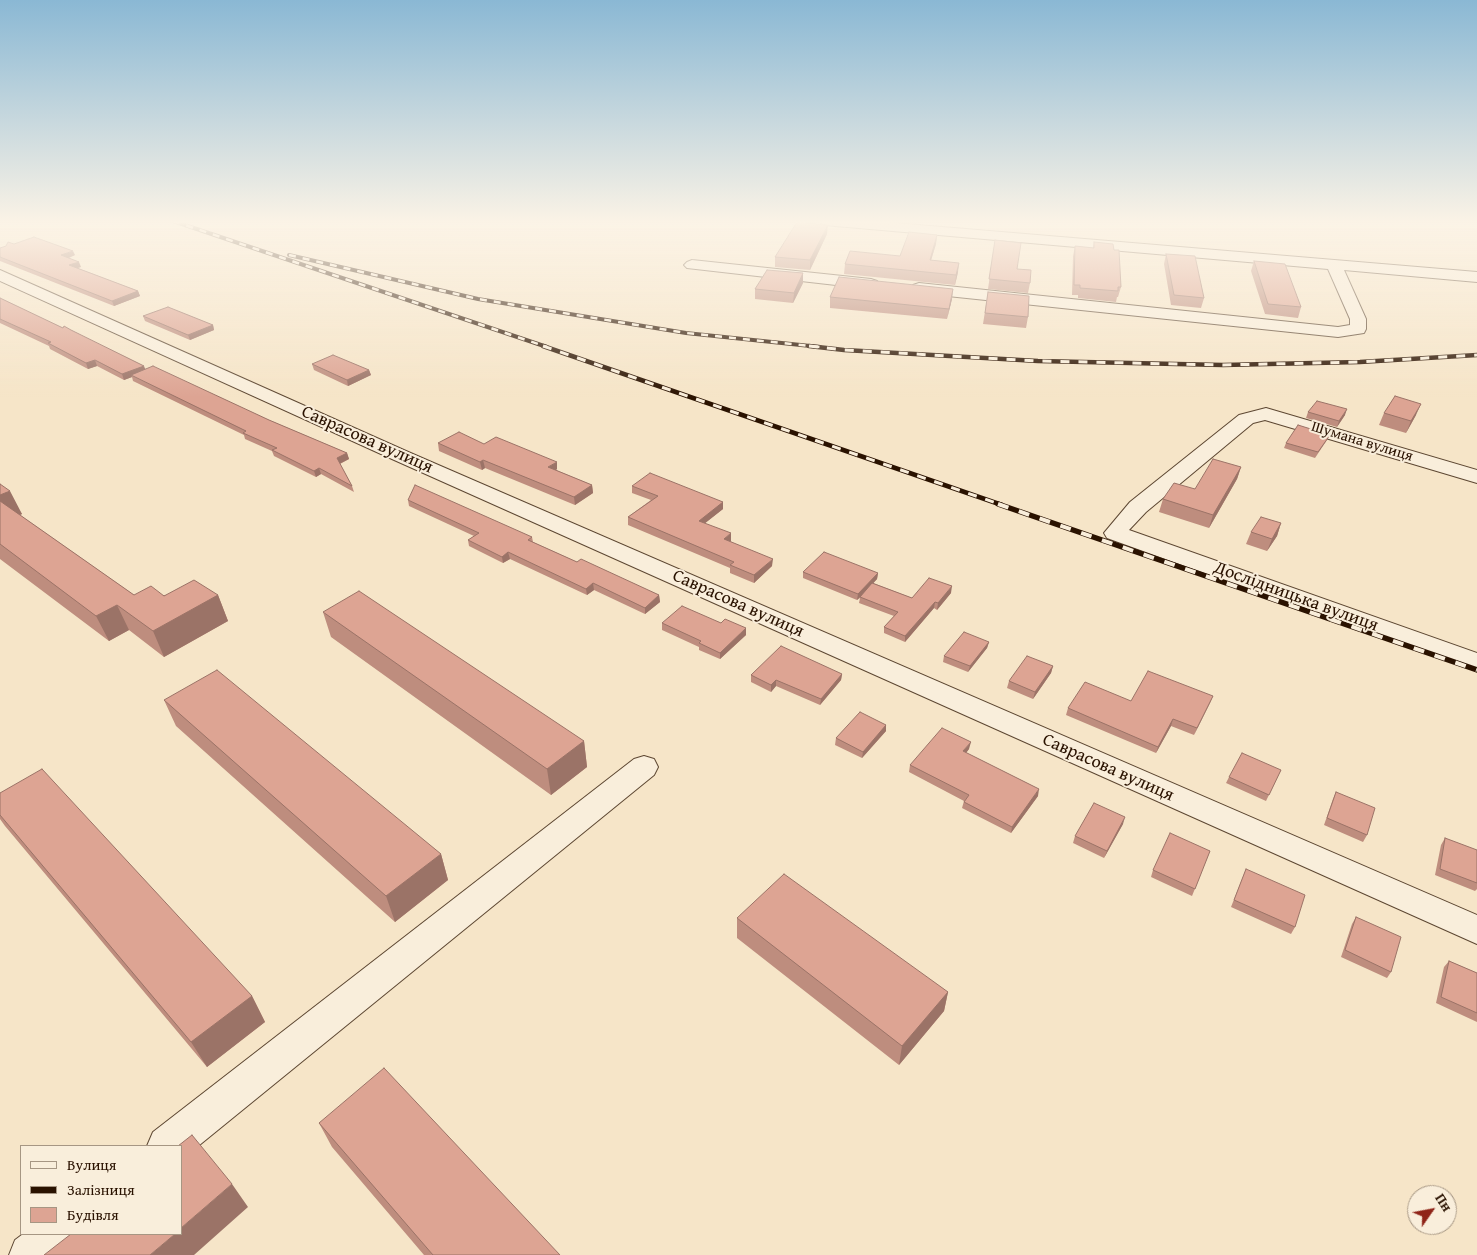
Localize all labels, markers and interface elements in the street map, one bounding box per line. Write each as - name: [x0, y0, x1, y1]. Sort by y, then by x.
- street label: Саврасова вулиця: [298, 401, 436, 479]
- street label: Шумана вулиця: [1309, 418, 1415, 466]
- street label: Дослідницька вулиця: [1211, 557, 1381, 637]
- street label: Саврасова вулиця: [669, 565, 807, 643]
- street label: Саврасова вулиця: [1039, 729, 1177, 807]
- legend: [20, 1145, 182, 1235]
- text: Вулиця: [67, 1154, 116, 1175]
- text: Залізниця: [67, 1179, 135, 1200]
- north arrow: [1407, 1185, 1457, 1235]
- text: Пн: [1430, 1189, 1457, 1215]
- text: Будівля: [67, 1204, 119, 1225]

